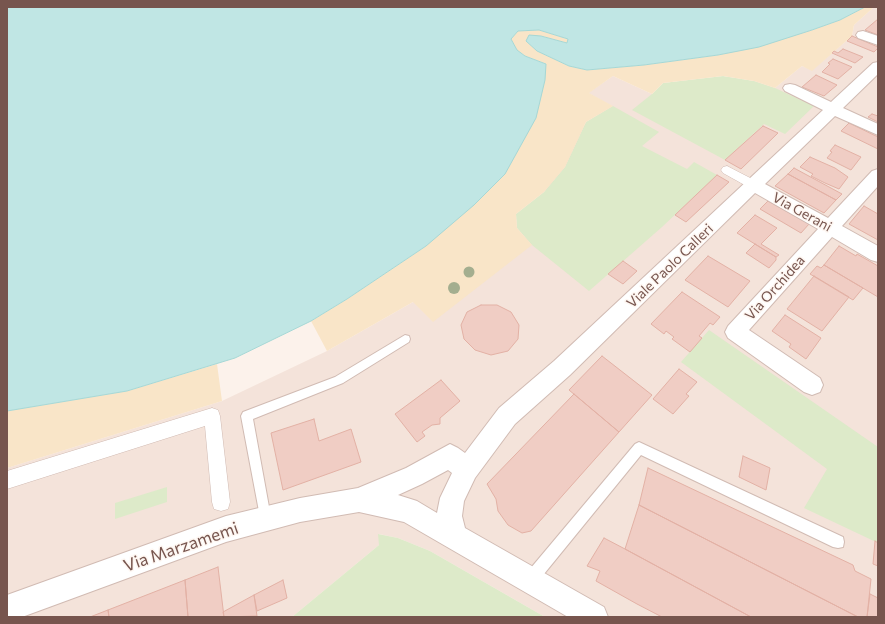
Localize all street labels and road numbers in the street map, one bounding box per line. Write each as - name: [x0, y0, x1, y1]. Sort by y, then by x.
- street label: Via Gerani: [769, 189, 835, 235]
- street label: Viale Paolo Calleri: [623, 220, 717, 312]
- street label: Via Orchidea: [742, 252, 808, 324]
- street label: Via Marzamemi: [121, 518, 241, 576]

